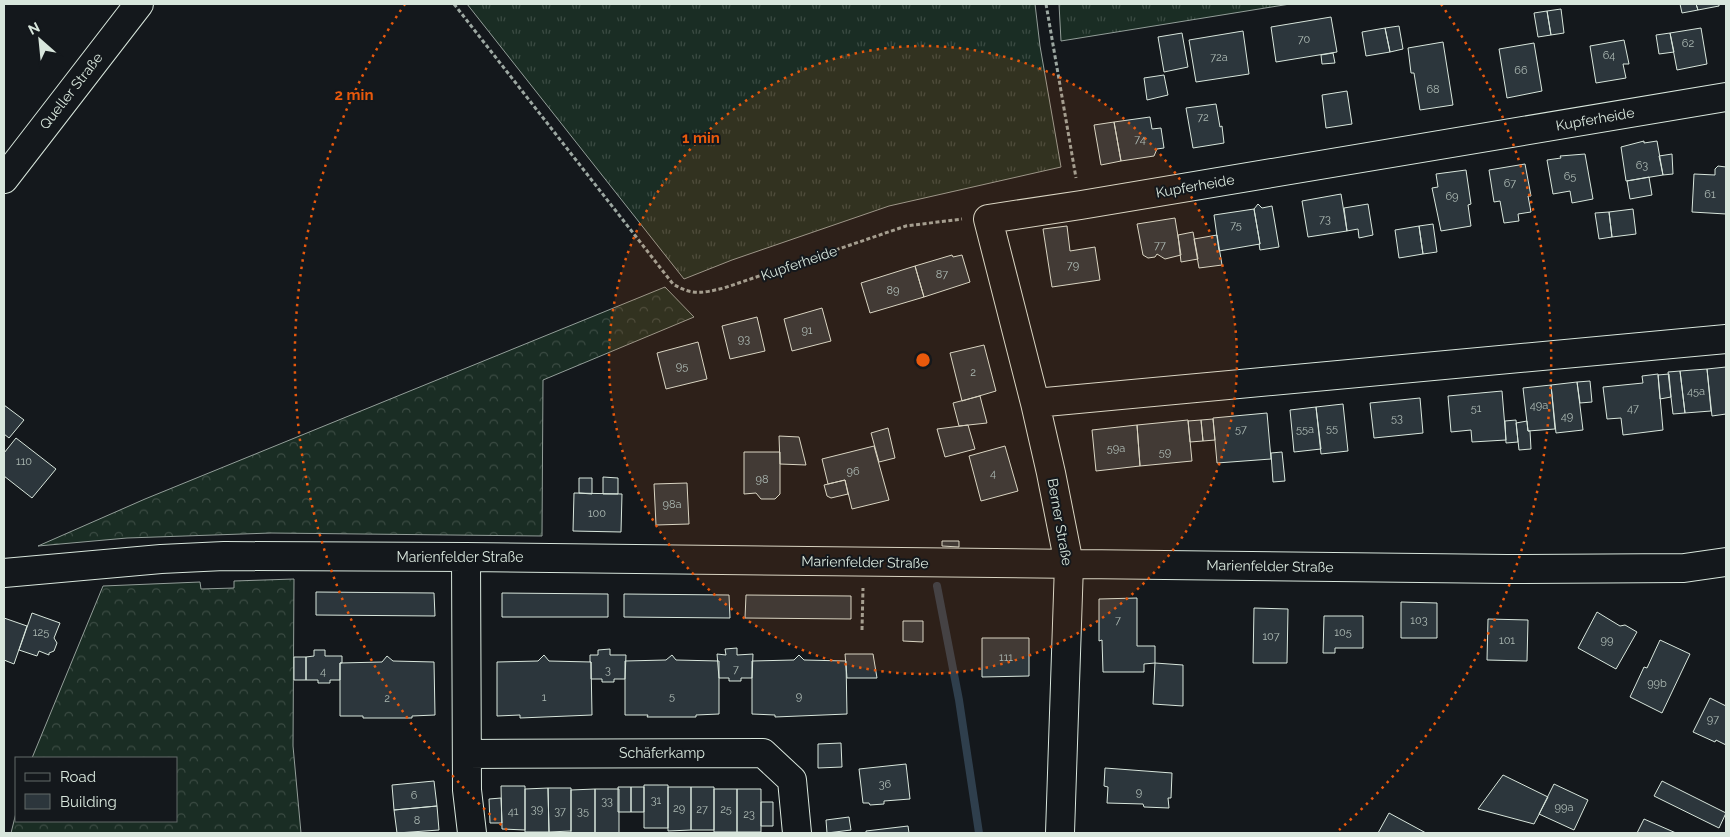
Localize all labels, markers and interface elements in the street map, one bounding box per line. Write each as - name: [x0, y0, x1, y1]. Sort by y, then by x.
- north arrow: [15, 15, 65, 65]
- text: N: [26, 19, 42, 38]
- house number: 70: [1298, 33, 1311, 46]
- house number: 62: [1682, 37, 1694, 50]
- house number: 64: [1603, 49, 1615, 62]
- street label: Queller Straße: [36, 50, 106, 132]
- house number: 72a: [1210, 51, 1228, 64]
- house number: 66: [1514, 64, 1528, 77]
- house number: 68: [1426, 83, 1440, 96]
- text: 2 min: [335, 86, 373, 104]
- street label: Kupferheide: [1554, 104, 1636, 134]
- house number: 72: [1197, 111, 1209, 124]
- text: 1 min: [682, 129, 720, 147]
- house number: 74: [1134, 133, 1146, 146]
- house number: 63: [1636, 159, 1648, 172]
- house number: 65: [1564, 170, 1576, 183]
- street label: Kupferheide: [1154, 171, 1236, 201]
- house number: 67: [1504, 177, 1516, 190]
- house number: 61: [1704, 188, 1716, 201]
- house number: 69: [1445, 190, 1459, 203]
- house number: 73: [1319, 213, 1331, 226]
- house number: 75: [1230, 219, 1242, 232]
- house number: 77: [1154, 239, 1166, 252]
- street label: Kupferheide: [759, 242, 839, 284]
- house number: 79: [1067, 259, 1079, 272]
- house number: 87: [936, 268, 948, 281]
- house number: 89: [887, 284, 899, 297]
- house number: 91: [801, 324, 813, 337]
- house number: 93: [738, 333, 750, 346]
- centre of rings: [914, 351, 932, 369]
- house number: 95: [676, 360, 688, 373]
- house number: 2: [970, 366, 976, 379]
- house number: 45a: [1687, 385, 1705, 398]
- house number: 49a: [1530, 399, 1548, 412]
- house number: 51: [1471, 402, 1482, 415]
- house number: 47: [1627, 402, 1639, 415]
- house number: 49: [1561, 410, 1573, 423]
- house number: 53: [1391, 412, 1403, 425]
- house number: 55: [1326, 422, 1338, 435]
- house number: 57: [1235, 423, 1247, 436]
- house number: 55a: [1296, 423, 1314, 436]
- house number: 59a: [1107, 442, 1125, 455]
- house number: 59: [1159, 446, 1171, 459]
- house number: 110: [16, 455, 32, 468]
- house number: 96: [846, 465, 860, 478]
- house number: 4: [990, 467, 996, 480]
- house number: 98: [756, 473, 768, 486]
- street label: Berner Straße: [1044, 477, 1076, 567]
- house number: 98a: [663, 498, 681, 511]
- house number: 100: [588, 507, 606, 520]
- street label: Marienfelder Straße: [396, 549, 524, 565]
- street label: Marienfelder Straße: [801, 553, 929, 571]
- street label: Marienfelder Straße: [1206, 557, 1334, 575]
- house number: 7: [1115, 614, 1121, 627]
- house number: 103: [1410, 614, 1428, 627]
- house number: 125: [33, 626, 49, 639]
- house number: 105: [1334, 626, 1352, 639]
- house number: 107: [1262, 630, 1280, 643]
- house number: 101: [1499, 634, 1515, 647]
- house number: 99: [1601, 634, 1613, 647]
- house number: 111: [999, 651, 1013, 664]
- house number: 7: [733, 663, 739, 676]
- house number: 3: [605, 664, 611, 677]
- house number: 4: [320, 665, 326, 678]
- house number: 99b: [1647, 677, 1667, 690]
- house number: 5: [669, 690, 675, 703]
- house number: 9: [796, 690, 802, 703]
- house number: 1: [542, 691, 547, 704]
- house number: 2: [384, 692, 390, 705]
- house number: 97: [1707, 713, 1719, 726]
- street label: Schäferkamp: [619, 745, 705, 761]
- legend: [15, 757, 178, 822]
- text: Road: [60, 768, 96, 786]
- house number: 36: [879, 778, 892, 791]
- house number: 9: [1136, 786, 1142, 799]
- house number: 6: [411, 789, 418, 802]
- text: Building: [60, 793, 117, 811]
- house number: 31: [651, 794, 662, 807]
- house number: 33: [601, 795, 613, 808]
- house number: 99a: [1555, 801, 1573, 814]
- house number: 29: [673, 802, 685, 815]
- house number: 39: [531, 803, 543, 816]
- house number: 27: [696, 803, 708, 816]
- house number: 25: [720, 803, 732, 816]
- house number: 41: [508, 805, 519, 818]
- house number: 37: [554, 805, 566, 818]
- house number: 35: [577, 805, 589, 818]
- house number: 23: [743, 808, 755, 821]
- house number: 8: [414, 814, 420, 827]

